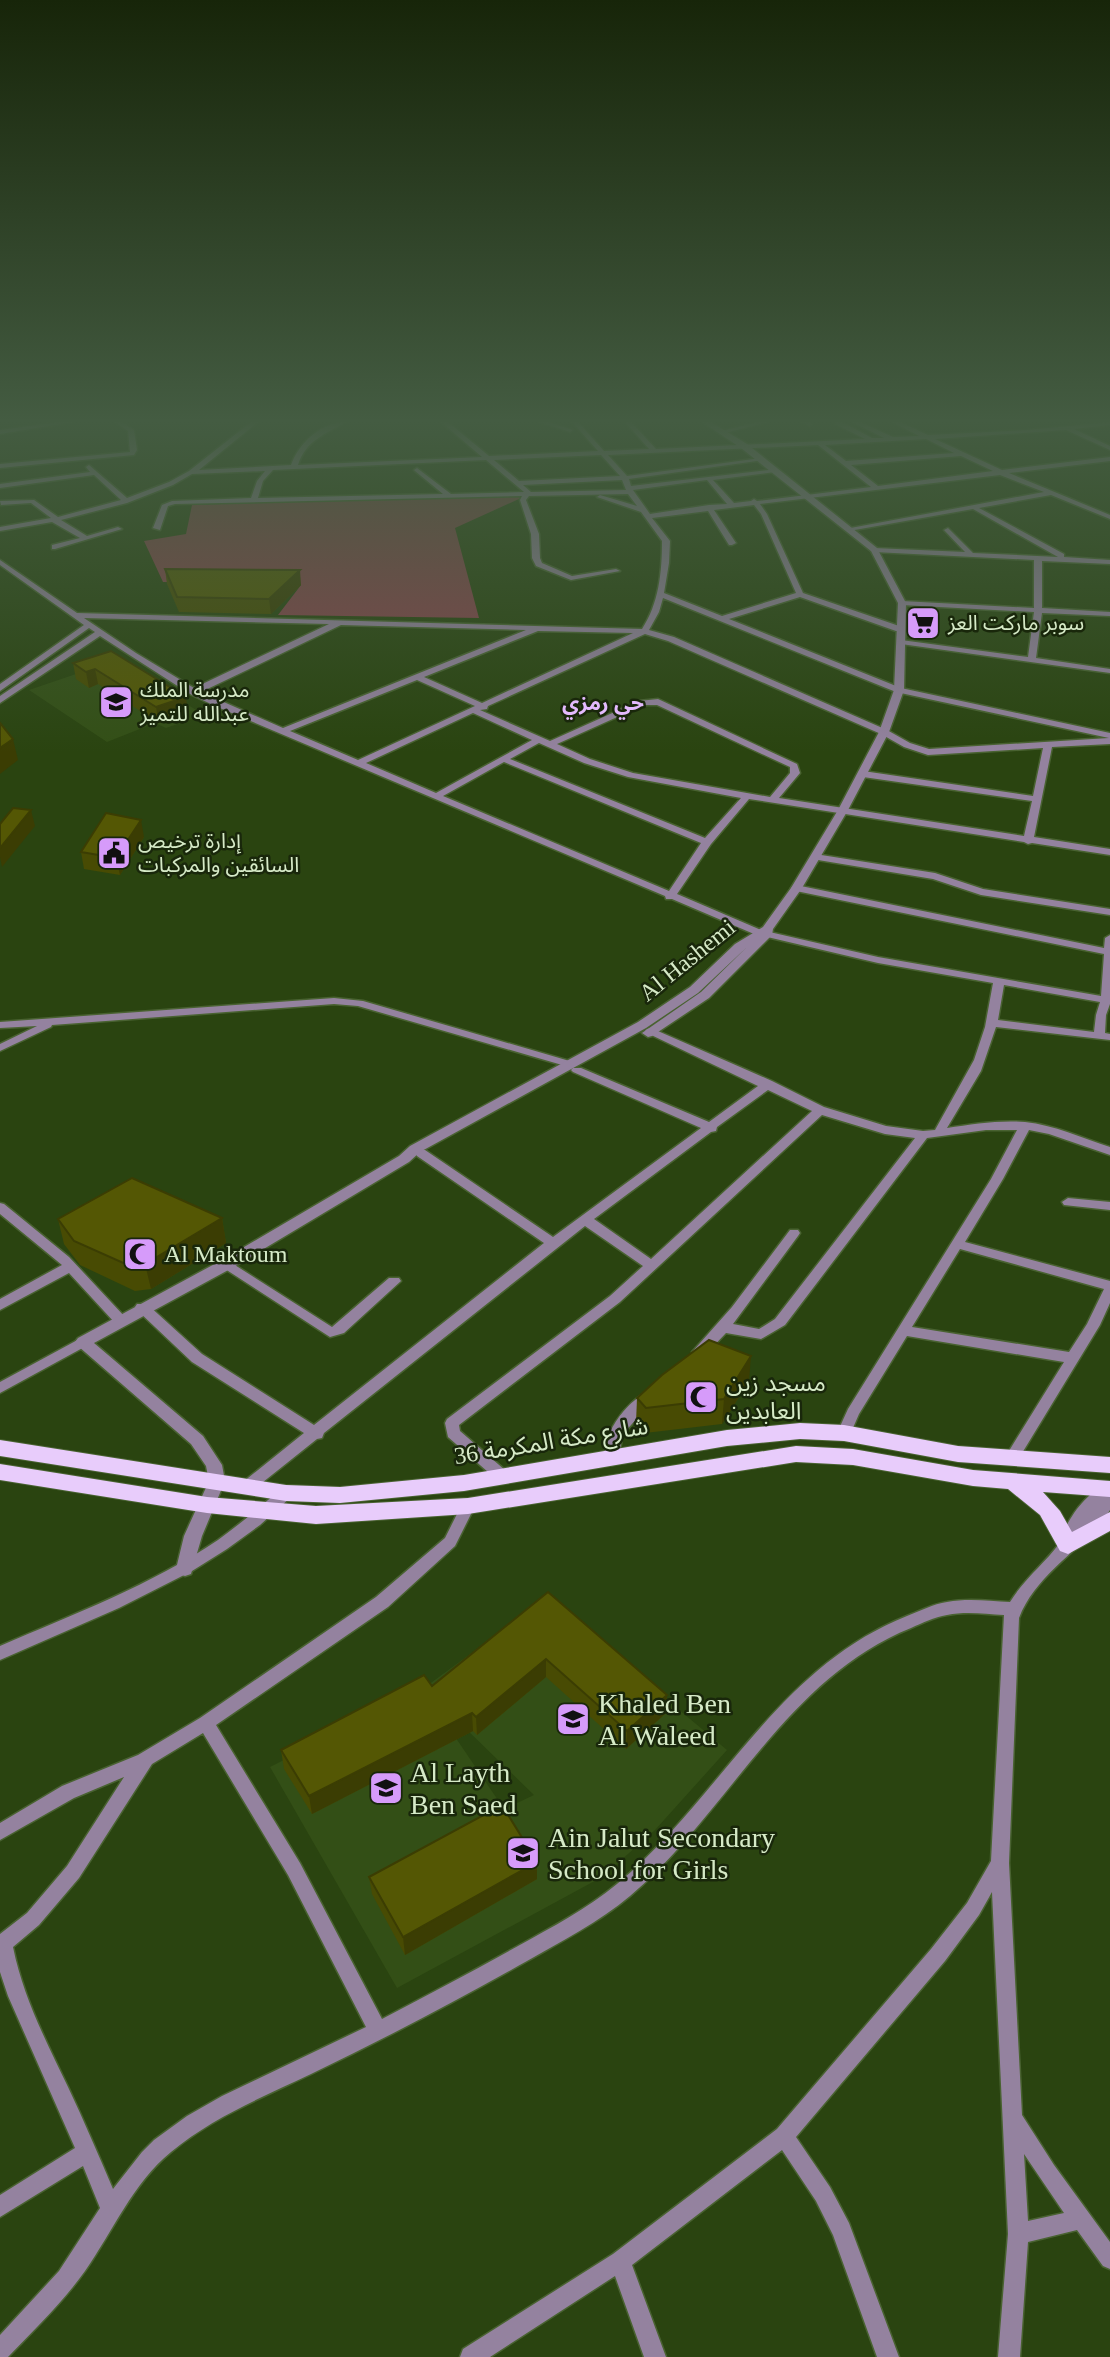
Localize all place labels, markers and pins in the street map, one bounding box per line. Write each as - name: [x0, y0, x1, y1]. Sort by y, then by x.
- supermarket icon: سوبر ماركت العز: [904, 604, 942, 642]
- place label: سوبر ماركت العز: [947, 611, 1084, 635]
- place label: مدرسة الملك عبدالله للتميز: [139, 678, 249, 726]
- school or university icon: مدرسة الملك عبدالله للتميز: [97, 683, 135, 721]
- place label: إدارة ترخيص السائقين والمركبات: [138, 829, 299, 877]
- public building icon: إدارة ترخيص السائقين والمركبات: [95, 834, 133, 872]
- mosque icon: Al Maktoum: [121, 1235, 159, 1273]
- place label: Al Maktoum: [164, 1241, 288, 1267]
- place label: مسجد زين العابدين: [726, 1370, 826, 1424]
- mosque icon: مسجد زين العابدين: [682, 1378, 720, 1416]
- place label: Khaled Ben Al Waleed: [598, 1688, 731, 1751]
- school or university icon: Khaled Ben Al Waleed: [554, 1700, 592, 1738]
- place label: Al Layth Ben Saed: [410, 1757, 517, 1820]
- school or university icon: Al Layth Ben Saed: [367, 1769, 405, 1807]
- place label: Ain Jalut Secondary School for Girls: [548, 1822, 775, 1885]
- school or university icon: Ain Jalut Secondary School for Girls: [504, 1834, 542, 1872]

